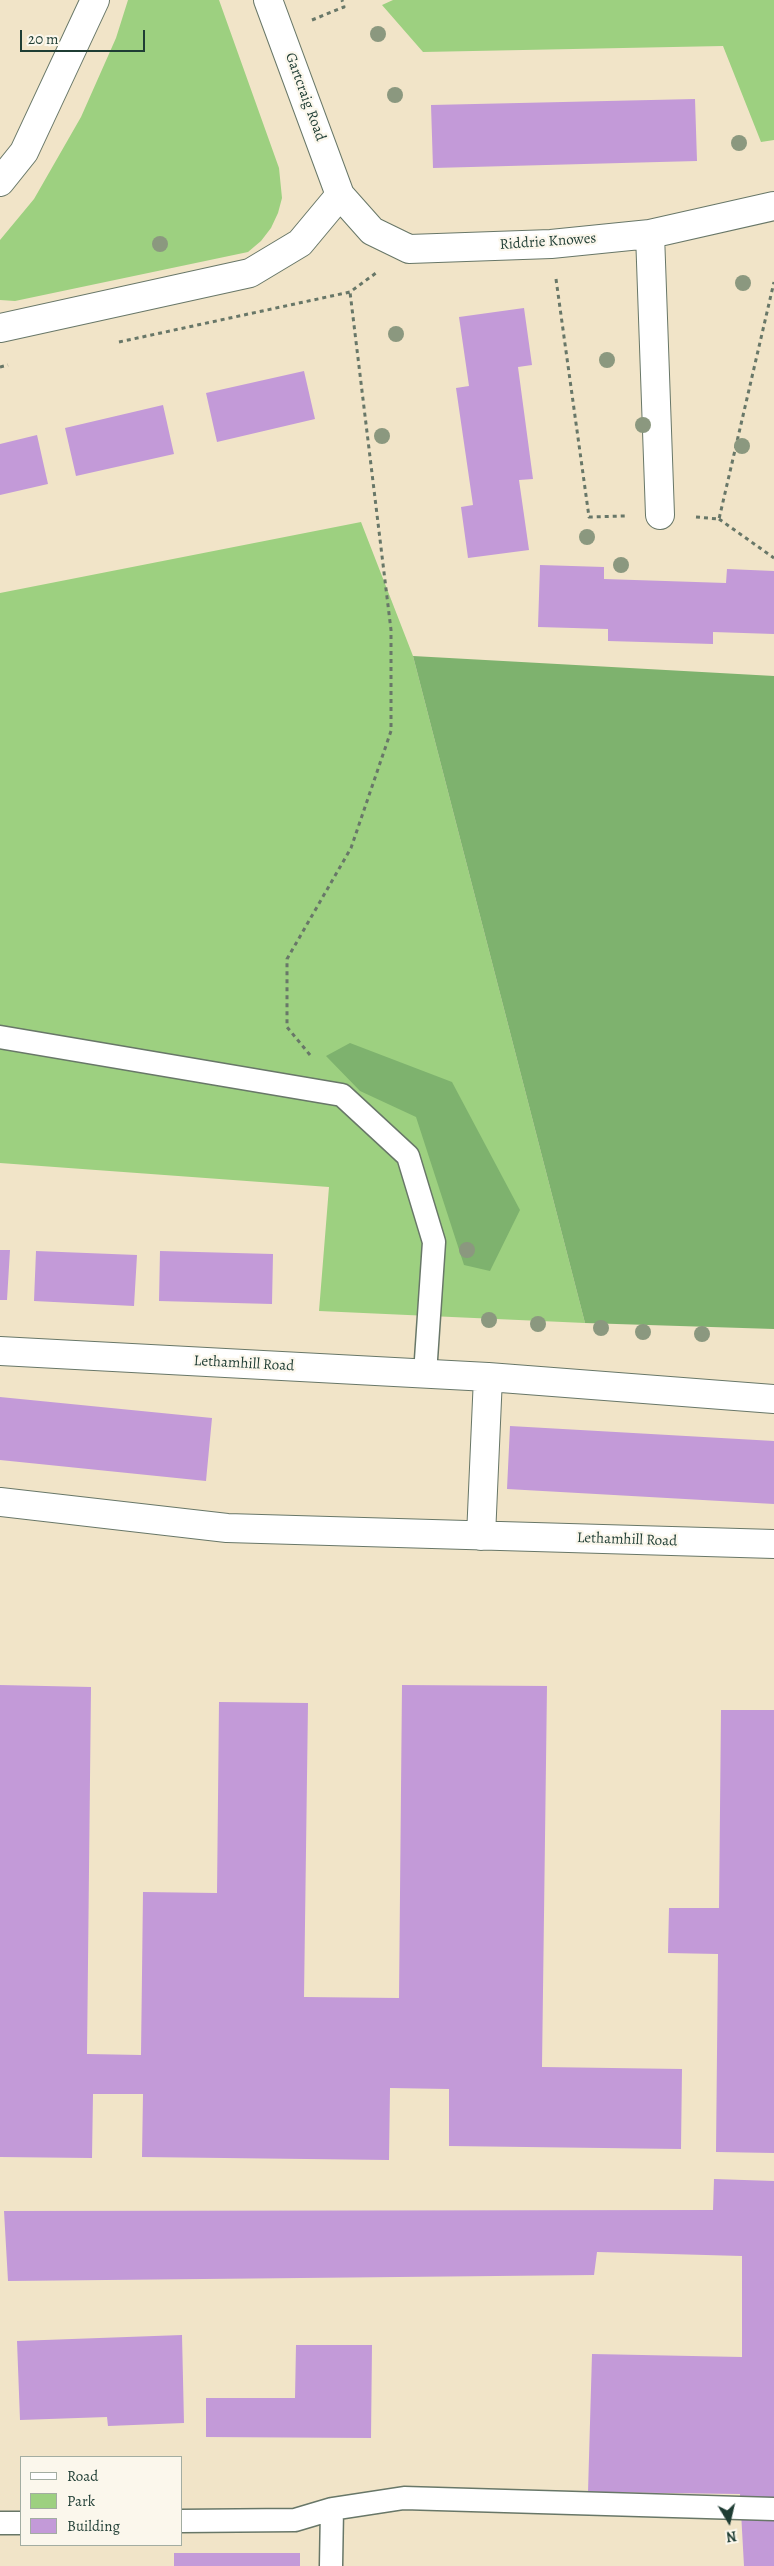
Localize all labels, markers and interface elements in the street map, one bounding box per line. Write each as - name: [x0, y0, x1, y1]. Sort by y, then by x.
- scale bar: [22, 20, 148, 52]
- text: 20 m: [28, 29, 59, 49]
- street label: Gartcraig Road: [281, 50, 329, 144]
- street label: Riddrie Knowes: [499, 230, 597, 254]
- street label: Lethamhill Road: [193, 1352, 295, 1376]
- street label: Lethamhill Road: [576, 1529, 678, 1551]
- legend: [20, 2456, 182, 2546]
- text: Road: [67, 2466, 98, 2486]
- text: Park: [67, 2491, 95, 2511]
- north arrow: [704, 2496, 754, 2546]
- text: Building: [67, 2516, 120, 2536]
- text: N: [725, 2526, 738, 2546]

